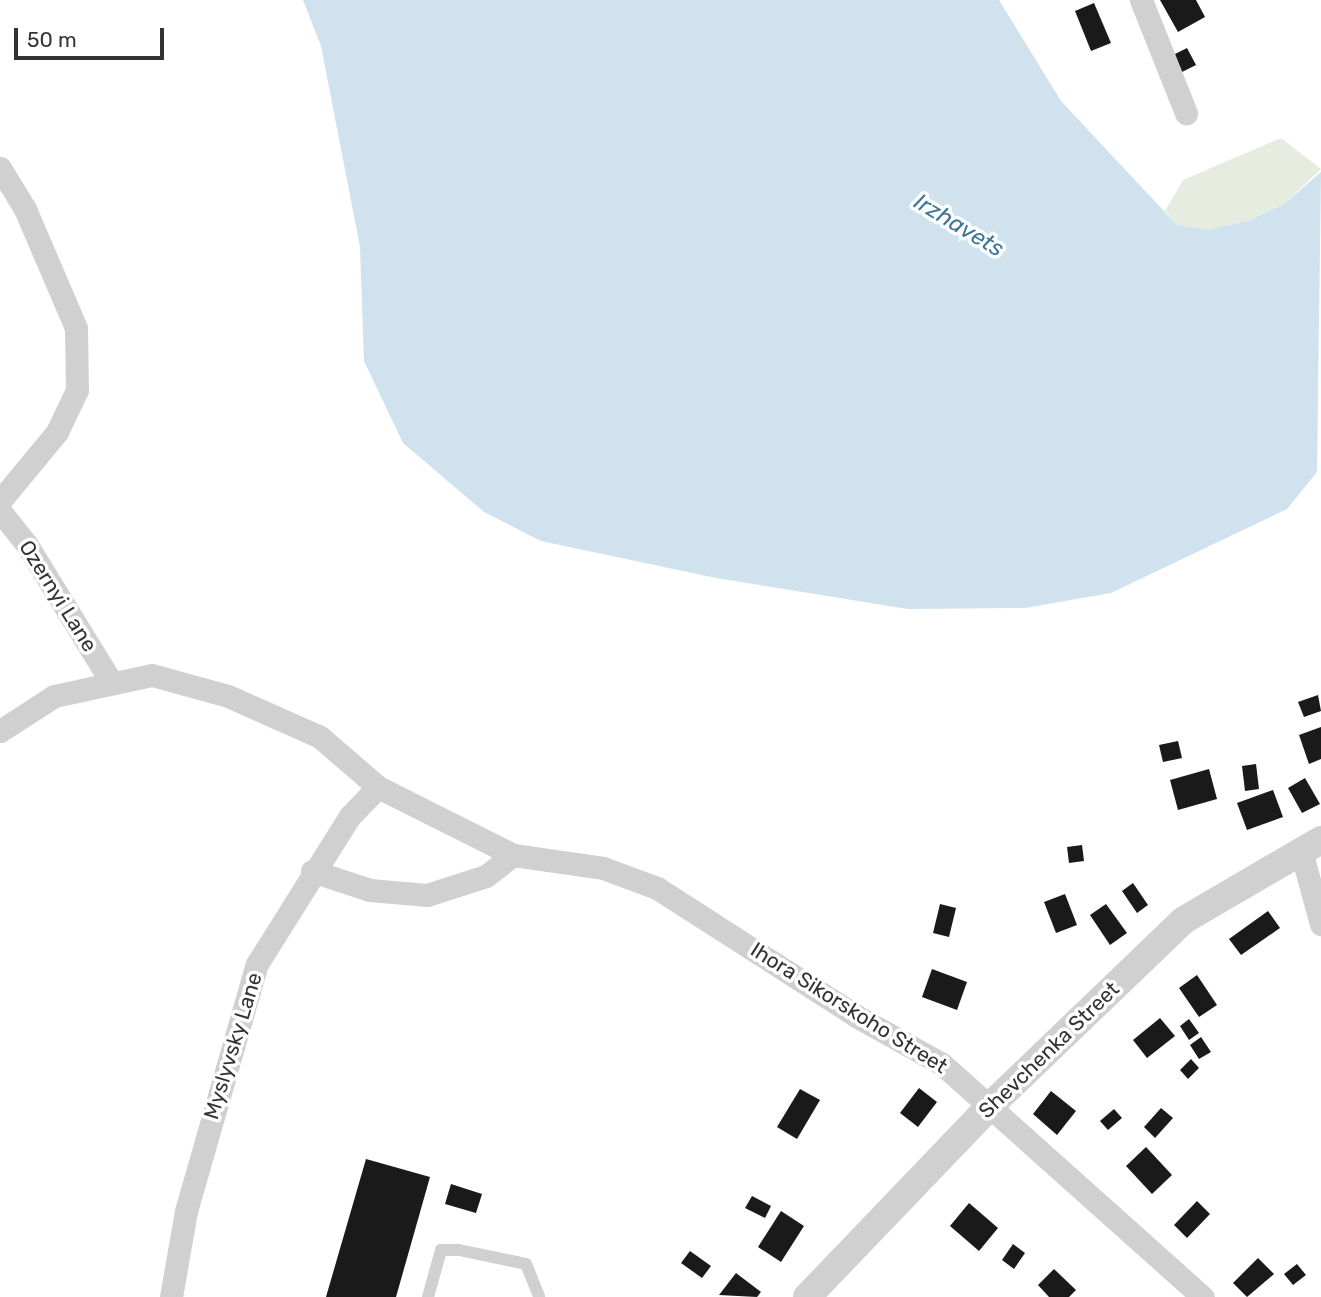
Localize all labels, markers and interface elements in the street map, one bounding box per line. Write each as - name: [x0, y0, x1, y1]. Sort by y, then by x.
- scale bar: [18, 14, 168, 58]
- text: 50 m: [27, 27, 77, 52]
- water label: Irzhavets: [909, 187, 1009, 263]
- street label: Ozernyi Lane: [14, 536, 102, 656]
- street label: Ihora Sikorskoho Street: [746, 937, 952, 1079]
- street label: Myslyvsky Lane: [199, 969, 267, 1123]
- street label: Shevchenka Street: [974, 977, 1124, 1123]

